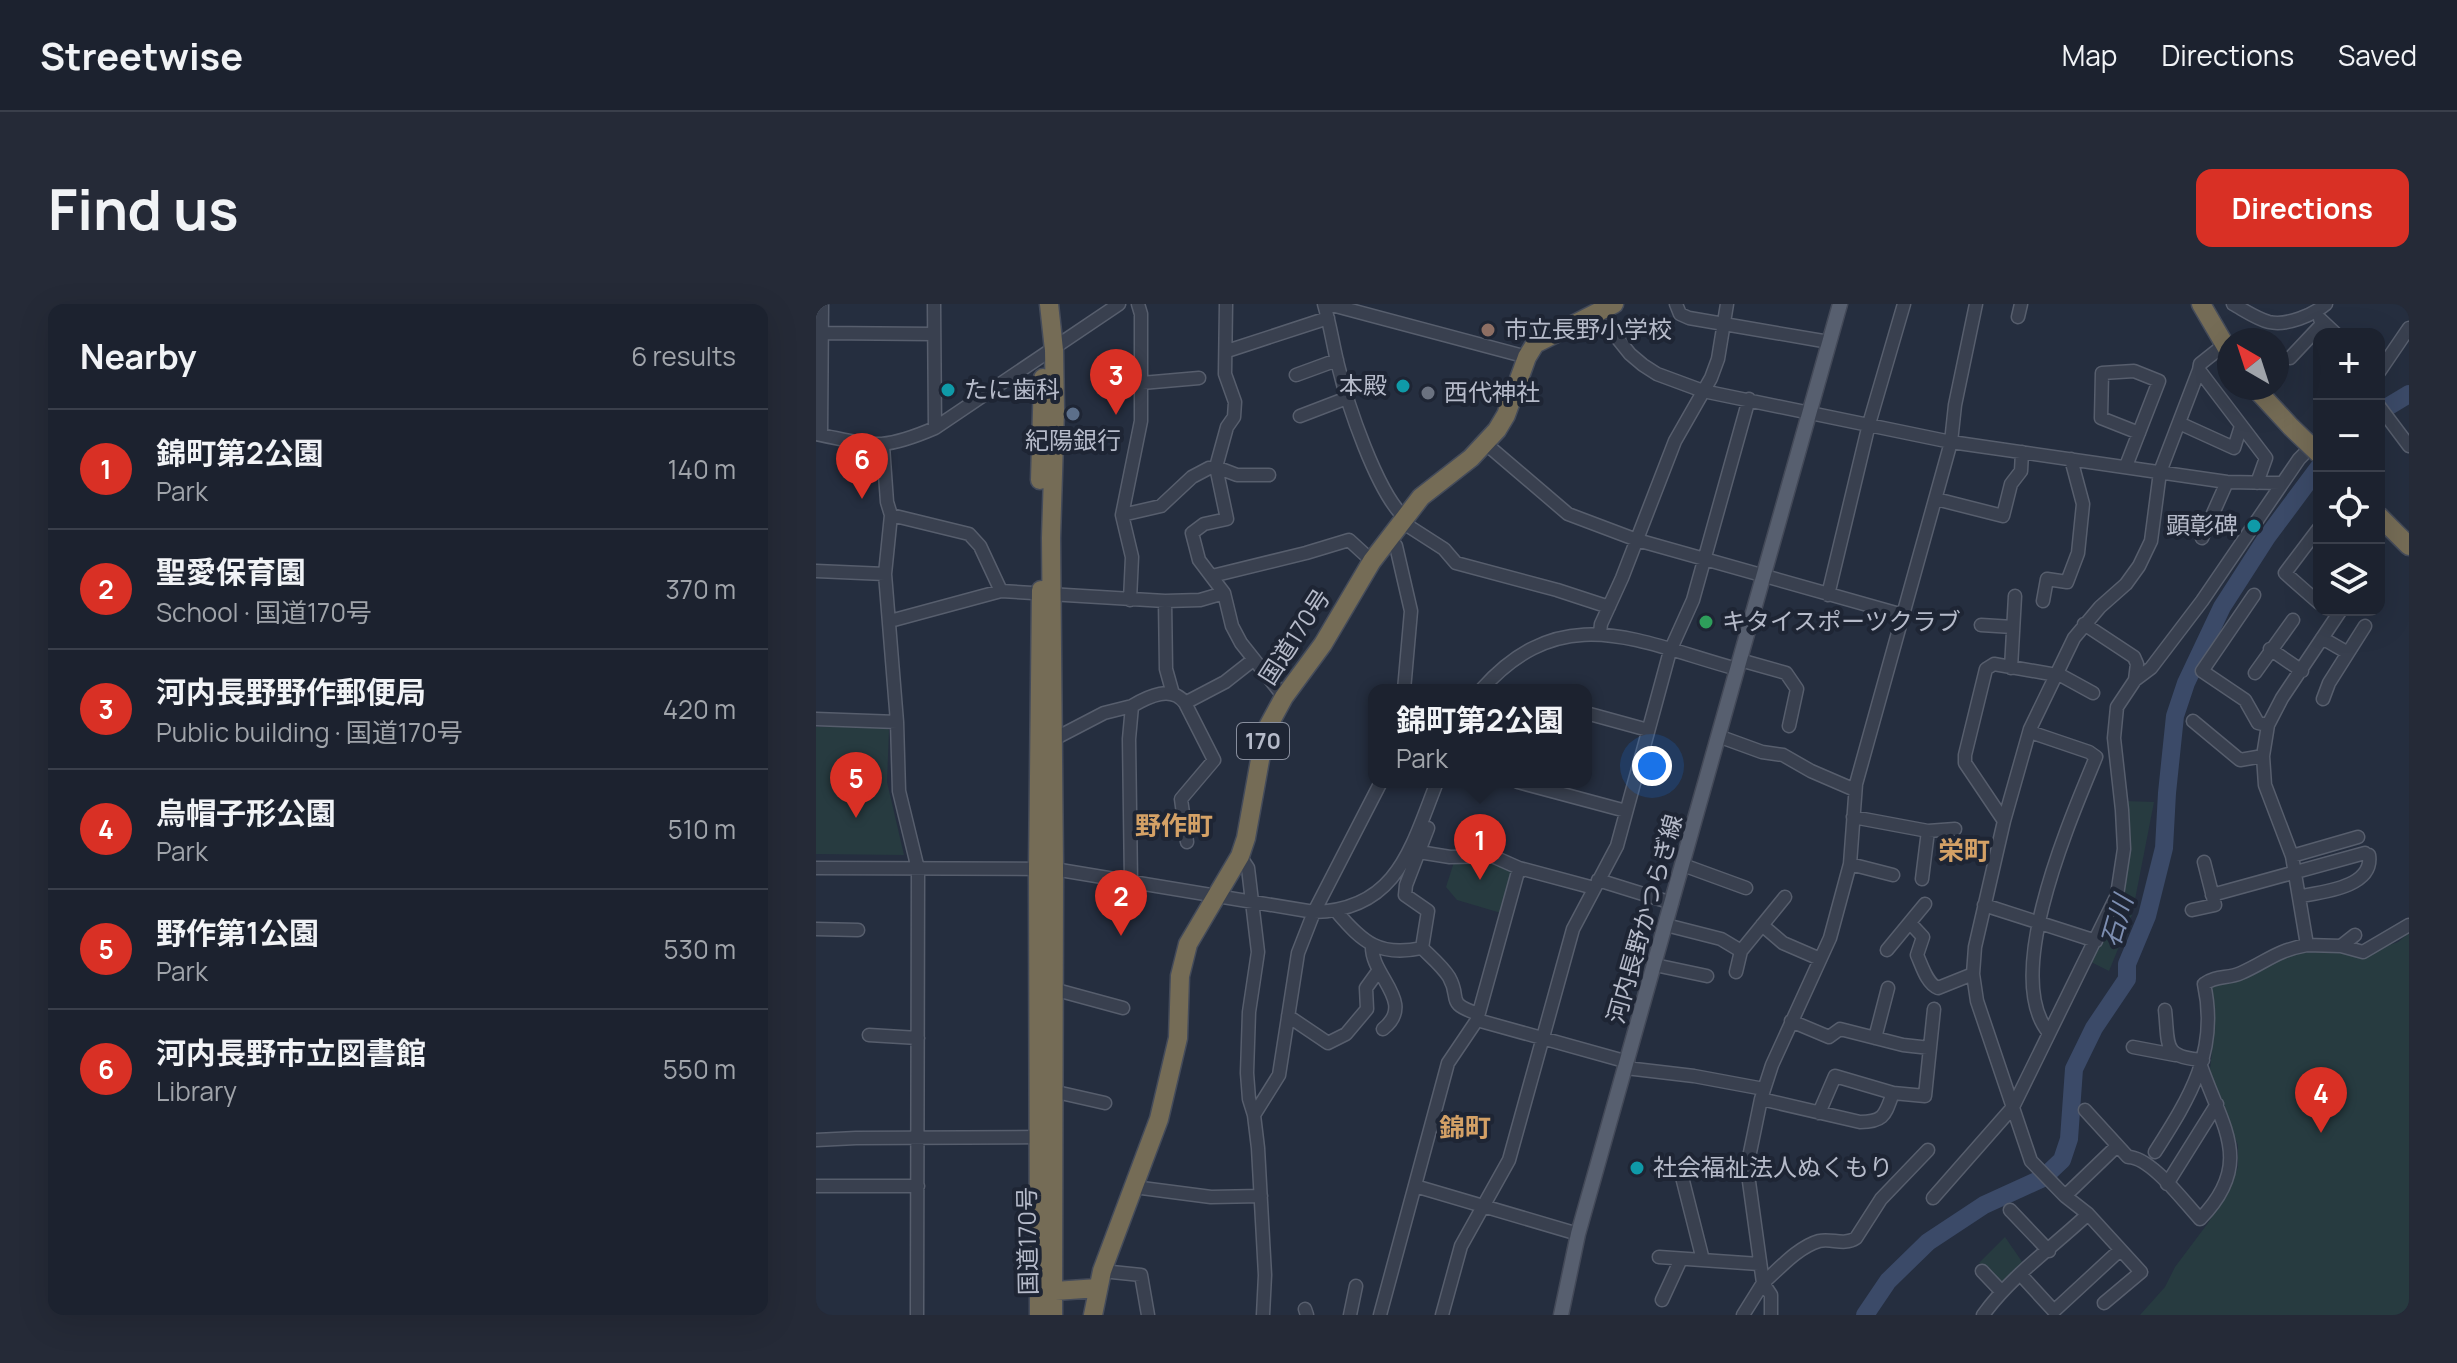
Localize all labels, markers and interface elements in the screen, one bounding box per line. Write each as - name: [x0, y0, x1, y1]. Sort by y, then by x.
- text: Streetwise: [40, 29, 243, 81]
- text: Map: [2062, 36, 2117, 74]
- text: Directions: [2161, 36, 2294, 74]
- text: Saved: [2338, 36, 2417, 74]
- button: Directions: [2196, 169, 2409, 247]
- text: Find us: [48, 170, 239, 247]
- place label: 市立長野小学校: [1504, 312, 1672, 345]
- marker: 市立長野小学校: [1479, 321, 1497, 339]
- north arrow: [2217, 328, 2289, 400]
- map controls: [2313, 328, 2385, 616]
- button: +: [2313, 328, 2385, 400]
- text: Nearby: [80, 333, 196, 379]
- text: 6 results: [631, 338, 736, 374]
- pin: 3: [1090, 349, 1142, 415]
- place label: 本殿: [1339, 368, 1387, 401]
- place label: たに歯科: [964, 372, 1060, 405]
- place label: 西代神社: [1444, 375, 1540, 408]
- marker: 本殿: [1394, 377, 1412, 395]
- marker: たに歯科: [939, 381, 957, 399]
- marker: 西代神社: [1419, 384, 1437, 402]
- button: −: [2313, 400, 2385, 472]
- marker: 紀陽銀行: [1064, 405, 1082, 423]
- place label: 紀陽銀行: [1025, 423, 1121, 456]
- text: 錦町第2公園: [156, 432, 324, 473]
- pin: 6: [836, 433, 888, 499]
- text: 1: [100, 451, 112, 487]
- text: 140 m: [667, 451, 736, 487]
- button: locate: [2313, 472, 2385, 544]
- text: Park: [156, 473, 208, 509]
- place label: 顕彰碑: [2166, 508, 2238, 541]
- marker: 顕彰碑: [2245, 517, 2263, 535]
- button: layers: [2313, 544, 2385, 616]
- text: 聖愛保育園: [156, 551, 306, 592]
- text: 2: [98, 571, 114, 607]
- text: 370 m: [665, 571, 736, 607]
- street label: 国道170号: [1250, 582, 1337, 690]
- text: School · 国道170号: [156, 594, 372, 630]
- place label: キタイスポーツクラブ: [1722, 604, 1961, 637]
- marker: キタイスポーツクラブ: [1697, 613, 1715, 631]
- text: 河内長野野作郵便局: [156, 671, 426, 712]
- popup: [1368, 684, 1592, 788]
- text: 3: [98, 691, 114, 727]
- text: 420 m: [663, 691, 736, 727]
- text: 錦町第2公園: [1396, 699, 1564, 740]
- text: Public building · 国道170号: [156, 714, 463, 750]
- road number: 170: [1237, 723, 1289, 759]
- text: Park: [1396, 740, 1448, 776]
- your location: [1632, 746, 1672, 786]
- pin: 5: [830, 752, 882, 818]
- text: 烏帽子形公園: [156, 792, 336, 833]
- district label: 野作町: [1135, 807, 1213, 843]
- street label: 河内長野かつらぎ線: [1598, 810, 1689, 1027]
- text: 4: [98, 811, 114, 847]
- text: 510 m: [668, 811, 736, 847]
- pin: 1: [1454, 814, 1506, 880]
- district label: 栄町: [1938, 832, 1990, 868]
- text: Park: [156, 833, 208, 869]
- pin: 2: [1095, 870, 1147, 936]
- water label: 石川: [2092, 888, 2141, 951]
- text: 野作第1公園: [156, 912, 319, 953]
- text: 5: [98, 931, 114, 967]
- text: 530 m: [663, 931, 736, 967]
- text: Park: [156, 953, 208, 989]
- text: 河内長野市立図書館: [156, 1032, 426, 1073]
- text: 6: [98, 1051, 114, 1087]
- text: 550 m: [663, 1051, 736, 1087]
- pin: 4: [2295, 1067, 2347, 1133]
- text: Library: [156, 1073, 237, 1109]
- district label: 錦町: [1439, 1109, 1491, 1145]
- place label: 社会福祉法人ぬくもり: [1653, 1150, 1893, 1183]
- marker: 社会福祉法人ぬくもり: [1628, 1159, 1646, 1177]
- street label: 国道170号: [1009, 1187, 1044, 1295]

